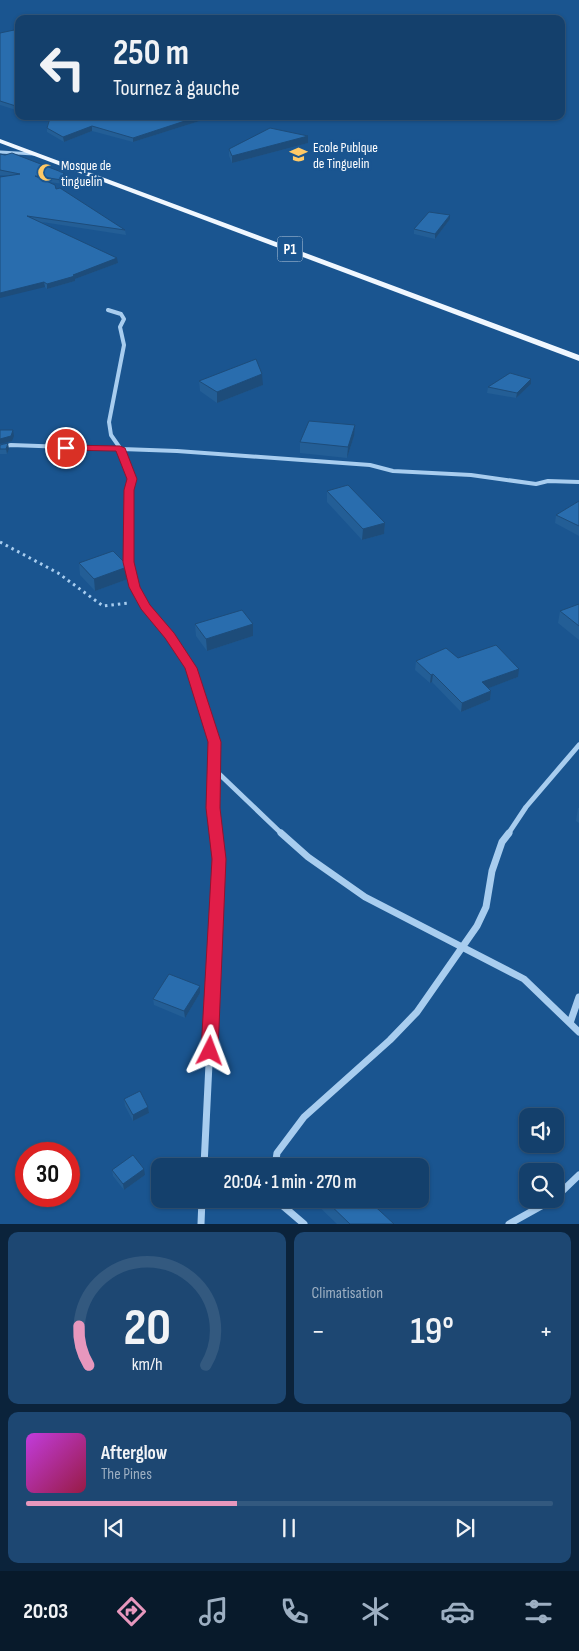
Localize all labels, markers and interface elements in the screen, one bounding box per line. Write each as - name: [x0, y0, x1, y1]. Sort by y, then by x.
- text: 250 m: [113, 32, 189, 75]
- icon: left: [30, 35, 95, 100]
- text: Tournez à gauche: [113, 75, 240, 102]
- place label: Ecole Publque de Tinguelin: [313, 139, 378, 172]
- school or university icon: Ecole Publque de Tinguelin: [289, 145, 309, 165]
- place label: Mosque de tinguelin: [61, 157, 111, 190]
- mosque icon: Mosque de tinguelin: [37, 163, 57, 183]
- road number: P1: [278, 236, 302, 262]
- pin: [45, 427, 87, 469]
- icon: arrive: [52, 434, 80, 462]
- position arrow: [183, 1024, 235, 1076]
- map controls: [519, 1108, 564, 1208]
- button: sound: [519, 1108, 564, 1153]
- speed limit sign: 30: [15, 1142, 80, 1207]
- button: search: [519, 1163, 564, 1208]
- text: 20:04 · 1 min · 270 m: [223, 1171, 357, 1194]
- text: Climatisation: [312, 1284, 383, 1303]
- text: 20: [123, 1297, 171, 1360]
- text: 19°: [411, 1309, 454, 1354]
- text: −: [312, 1315, 325, 1348]
- text: +: [539, 1315, 553, 1348]
- text: km/h: [131, 1354, 162, 1375]
- text: Afterglow: [101, 1442, 167, 1465]
- text: The Pines: [101, 1465, 152, 1484]
- icon: previous: [100, 1514, 128, 1542]
- icon: pause: [275, 1514, 303, 1542]
- icon: next: [451, 1514, 479, 1542]
- icon: directions: [114, 1594, 149, 1629]
- icon: music: [196, 1594, 231, 1629]
- icon: phone: [277, 1594, 312, 1629]
- icon: climate: [358, 1594, 393, 1629]
- icon: car: [440, 1594, 475, 1629]
- icon: filters: [521, 1594, 556, 1629]
- text: 20:03: [23, 1598, 68, 1625]

